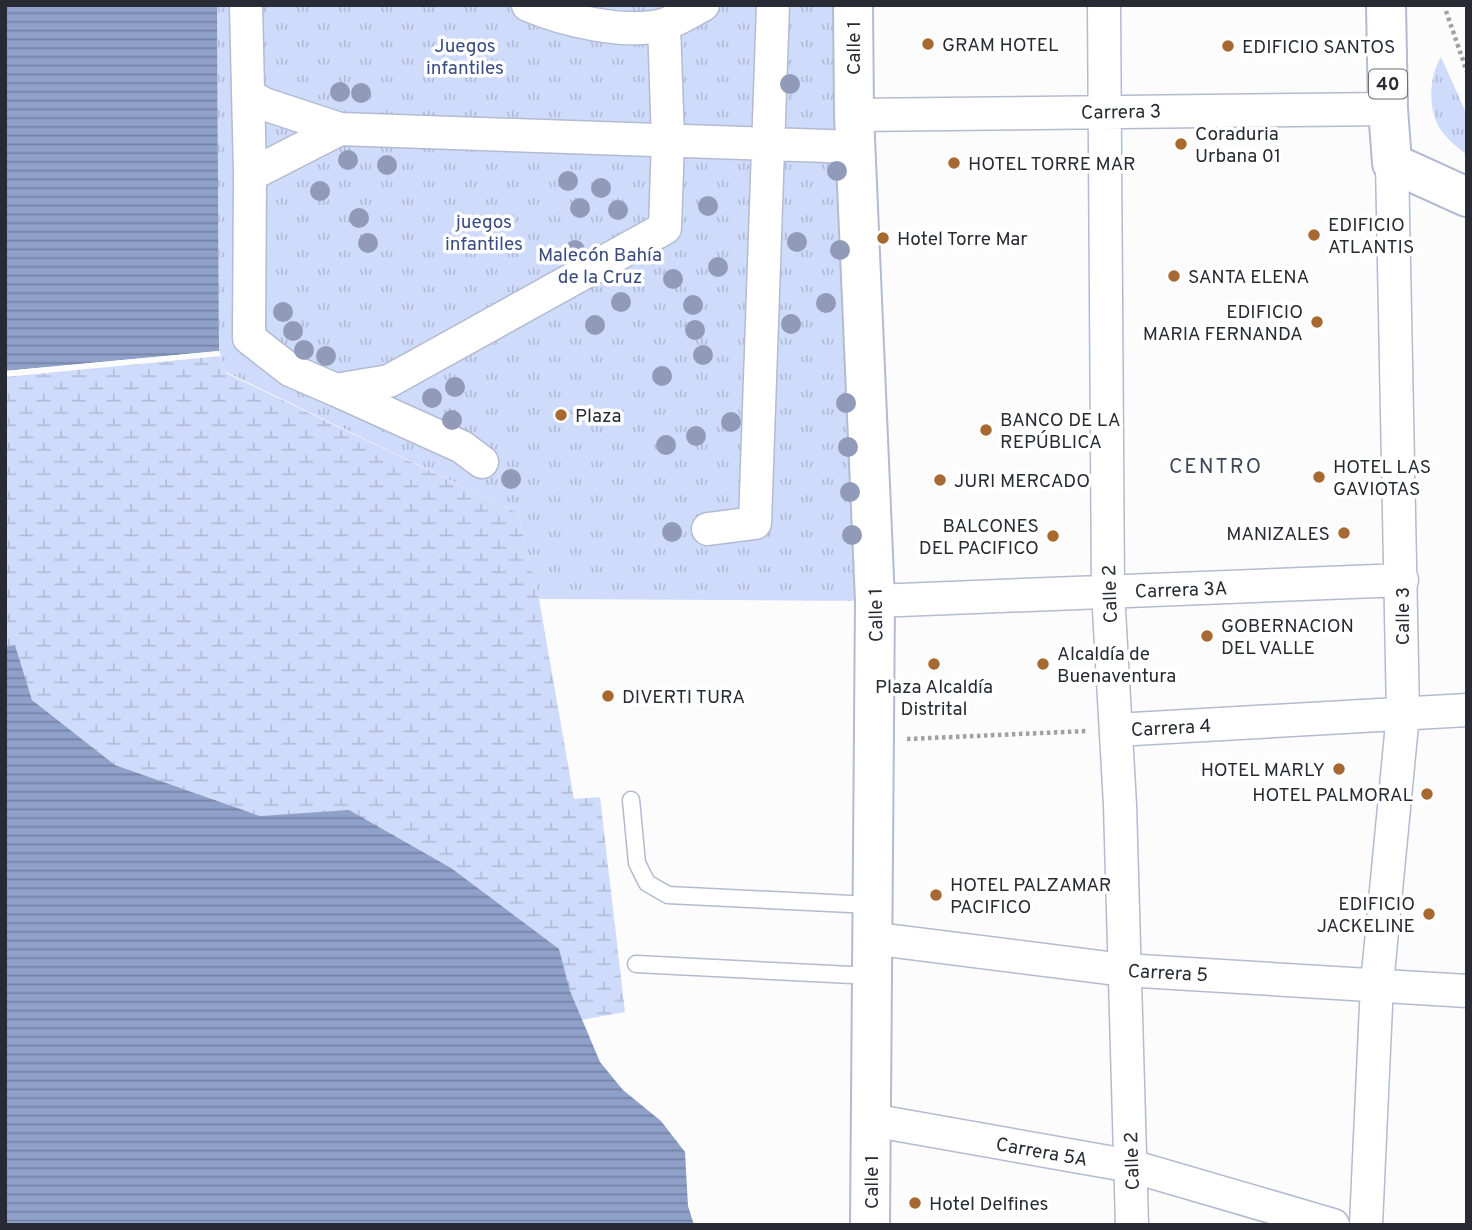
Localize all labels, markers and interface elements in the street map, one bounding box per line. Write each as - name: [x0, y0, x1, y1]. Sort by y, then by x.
- street label: Calle 1: [843, 21, 867, 75]
- place label: GRAM HOTEL: [942, 34, 1059, 58]
- park label: Juegos infantiles: [426, 35, 504, 81]
- marker: GRAM HOTEL: [920, 36, 936, 52]
- place label: EDIFICIO SANTOS: [1242, 36, 1395, 60]
- marker: EDIFICIO SANTOS: [1220, 38, 1236, 54]
- road number: 40: [1369, 70, 1407, 98]
- street label: Carrera 3: [1081, 100, 1161, 126]
- place label: Coraduria Urbana 01: [1195, 123, 1281, 169]
- marker: Coraduria Urbana 01: [1173, 136, 1189, 152]
- place label: HOTEL TORRE MAR: [968, 153, 1136, 177]
- marker: HOTEL TORRE MAR: [946, 155, 962, 171]
- park label: juegos infantiles: [445, 211, 523, 257]
- place label: EDIFICIO ATLANTIS: [1328, 214, 1414, 260]
- marker: EDIFICIO ATLANTIS: [1306, 227, 1322, 243]
- place label: Hotel Torre Mar: [897, 228, 1028, 252]
- marker: Hotel Torre Mar: [875, 230, 891, 246]
- park label: Malecón Bahía de la Cruz: [538, 244, 662, 290]
- place label: SANTA ELENA: [1188, 266, 1309, 290]
- marker: SANTA ELENA: [1166, 268, 1182, 284]
- place label: EDIFICIO MARIA FERNANDA: [1143, 301, 1303, 347]
- marker: EDIFICIO MARIA FERNANDA: [1309, 314, 1325, 330]
- place label: Plaza: [575, 405, 622, 429]
- marker: Plaza: [553, 407, 569, 423]
- place label: BANCO DE LA REPÚBLICA: [1000, 409, 1121, 455]
- marker: BANCO DE LA REPÚBLICA: [978, 422, 994, 438]
- district label: CENTRO: [1169, 454, 1263, 481]
- place label: HOTEL LAS GAVIOTAS: [1333, 456, 1431, 502]
- marker: HOTEL LAS GAVIOTAS: [1311, 469, 1327, 485]
- place label: JURI MERCADO: [954, 470, 1090, 494]
- marker: JURI MERCADO: [932, 472, 948, 488]
- place label: BALCONES DEL PACIFICO: [919, 515, 1039, 561]
- place label: MANIZALES: [1226, 523, 1330, 547]
- marker: MANIZALES: [1336, 525, 1352, 541]
- marker: BALCONES DEL PACIFICO: [1045, 528, 1061, 544]
- street label: Calle 2: [1098, 564, 1124, 624]
- street label: Carrera 3A: [1134, 577, 1228, 605]
- street label: Calle 3: [1392, 587, 1416, 645]
- street label: Calle 1: [865, 588, 889, 642]
- place label: GOBERNACION DEL VALLE: [1221, 615, 1354, 661]
- marker: GOBERNACION DEL VALLE: [1199, 628, 1215, 644]
- place label: Alcaldía de Buenaventura: [1057, 643, 1176, 689]
- marker: Plaza Alcaldía Distrital: [926, 656, 942, 672]
- marker: Alcaldía de Buenaventura: [1035, 656, 1051, 672]
- place label: Plaza Alcaldía Distrital: [875, 676, 993, 722]
- place label: DIVERTI TURA: [622, 686, 745, 710]
- marker: DIVERTI TURA: [600, 688, 616, 704]
- street label: Carrera 4: [1130, 715, 1212, 743]
- place label: HOTEL MARLY: [1201, 759, 1325, 783]
- marker: HOTEL MARLY: [1331, 761, 1347, 777]
- place label: HOTEL PALMORAL: [1252, 784, 1413, 808]
- marker: HOTEL PALMORAL: [1419, 786, 1435, 802]
- place label: HOTEL PALZAMAR PACIFICO: [950, 874, 1111, 920]
- marker: HOTEL PALZAMAR PACIFICO: [928, 887, 944, 903]
- place label: EDIFICIO JACKELINE: [1317, 893, 1415, 939]
- marker: EDIFICIO JACKELINE: [1421, 906, 1437, 922]
- street label: Carrera 5: [1127, 960, 1209, 988]
- street label: Calle 2: [1120, 1131, 1146, 1191]
- street label: Carrera 5A: [994, 1133, 1090, 1173]
- street label: Calle 1: [861, 1155, 885, 1209]
- place label: Hotel Delfines: [929, 1193, 1048, 1217]
- marker: Hotel Delfines: [907, 1195, 923, 1211]

